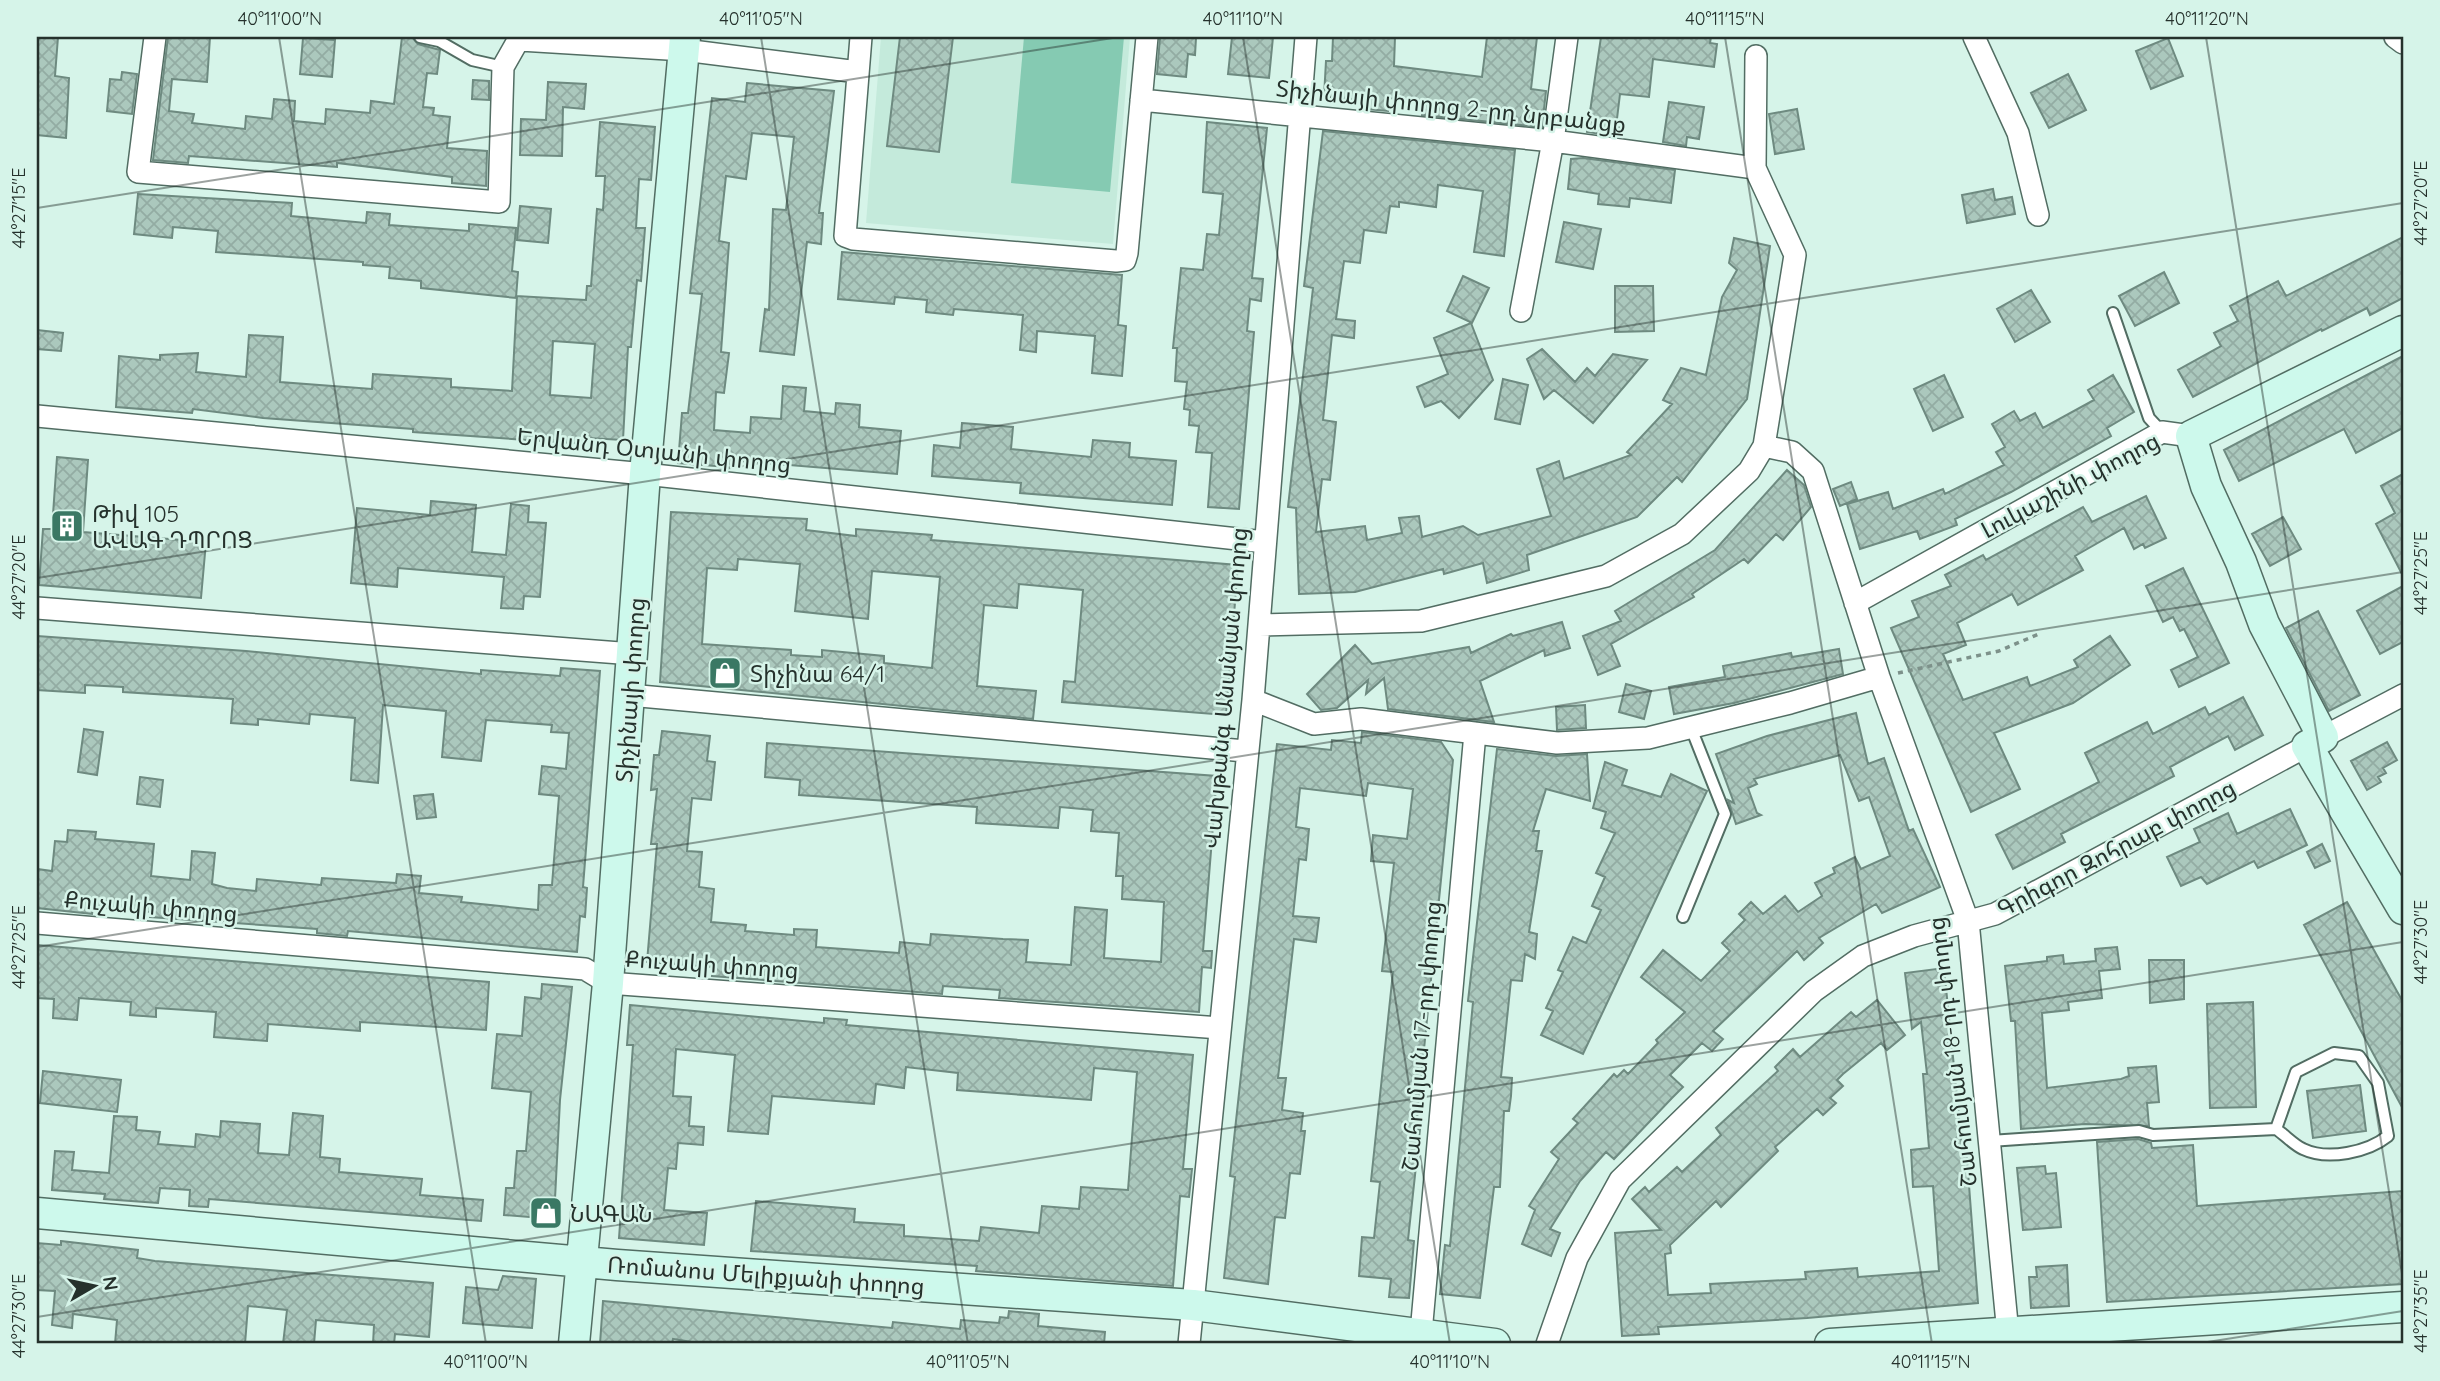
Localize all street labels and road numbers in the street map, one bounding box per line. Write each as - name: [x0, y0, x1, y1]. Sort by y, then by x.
- street label: Տիչինայի փողոց 2-րդ նրբանցք: [1275, 73, 1627, 139]
- street label: Երվանդ Օտյանի փողոց: [515, 421, 793, 479]
- street label: Լուկաշինի փողոց: [1976, 426, 2164, 544]
- street label: Վախթանգ Անանյան փողոց: [1196, 526, 1254, 850]
- street label: Տիչինայի փողոց: [609, 597, 651, 783]
- street label: Գրիգոր Զոհրաբ փողոց: [1992, 773, 2240, 923]
- street label: Քուչակի փողոց: [63, 884, 239, 928]
- street label: Շահումյան 17-րդ փողոց: [1395, 900, 1447, 1172]
- street label: Շահումյան 18-րդ փողոց: [1921, 915, 1983, 1189]
- street label: Քուչակի փողոց: [624, 943, 800, 985]
- street label: Ռոմանոս Մելիքյանի փողոց: [606, 1249, 926, 1301]

